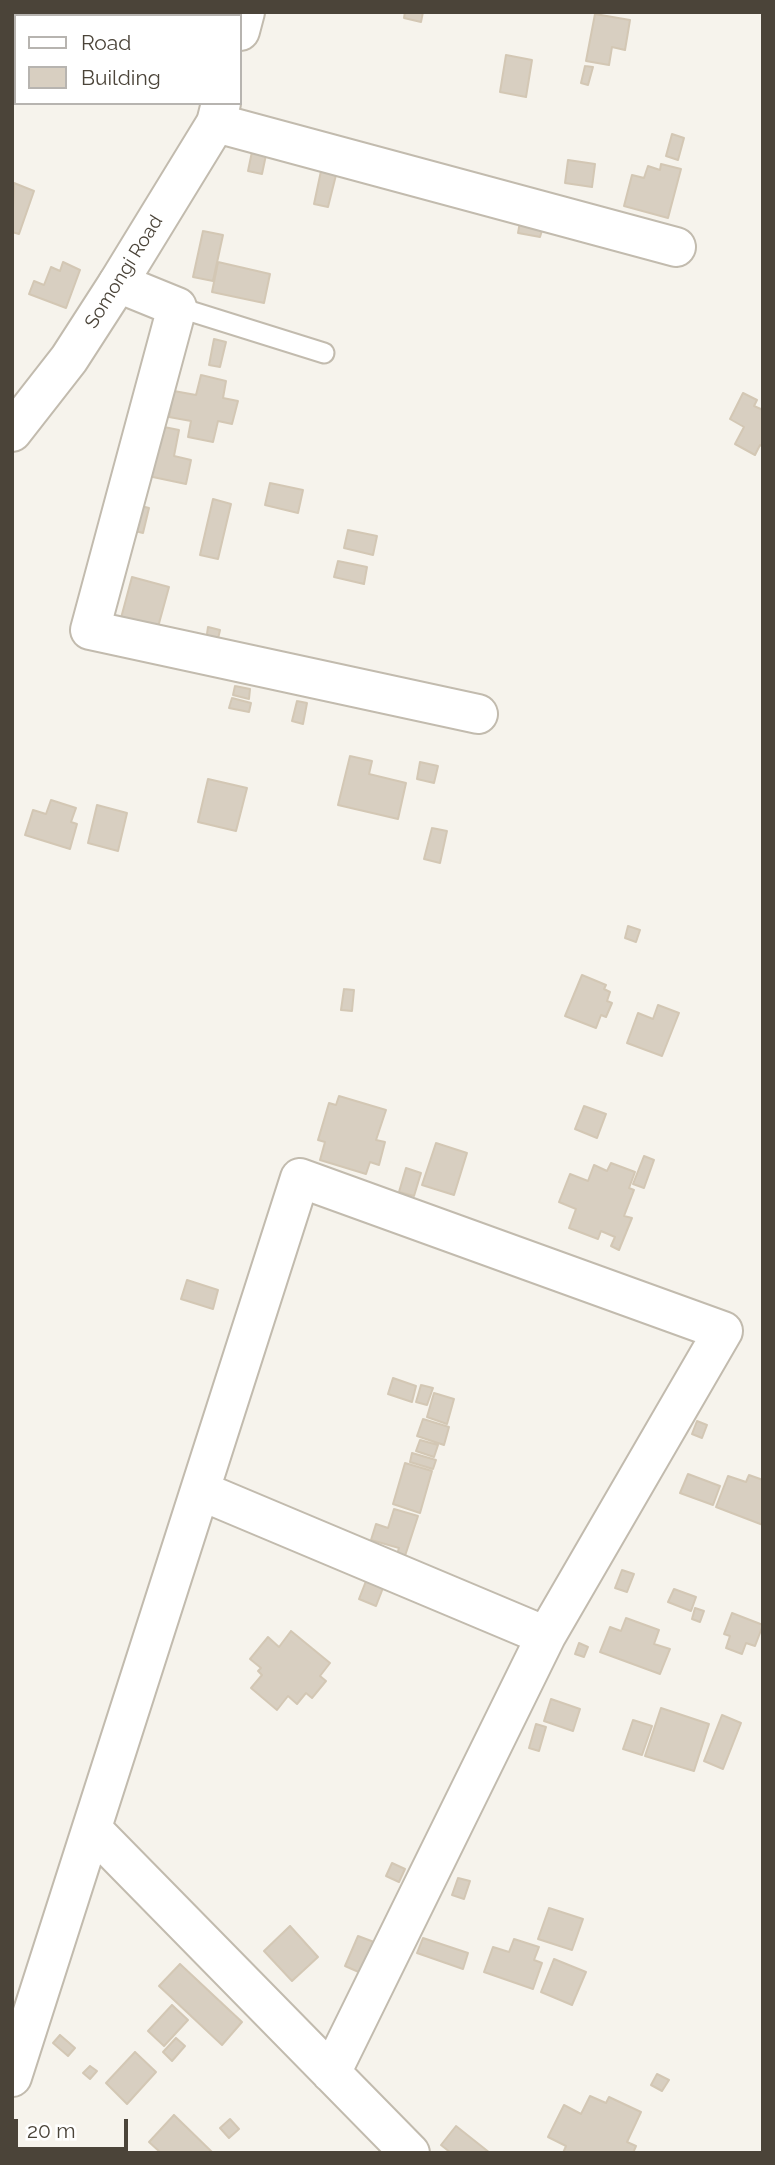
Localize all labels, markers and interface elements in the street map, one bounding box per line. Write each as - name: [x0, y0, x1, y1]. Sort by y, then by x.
- legend: [14, 14, 242, 105]
- text: Road: [81, 30, 131, 55]
- text: Building: [81, 65, 161, 90]
- street label: Somongi Road: [80, 211, 168, 333]
- scale bar: [18, 2106, 131, 2150]
- text: 20 m: [27, 2118, 75, 2143]

